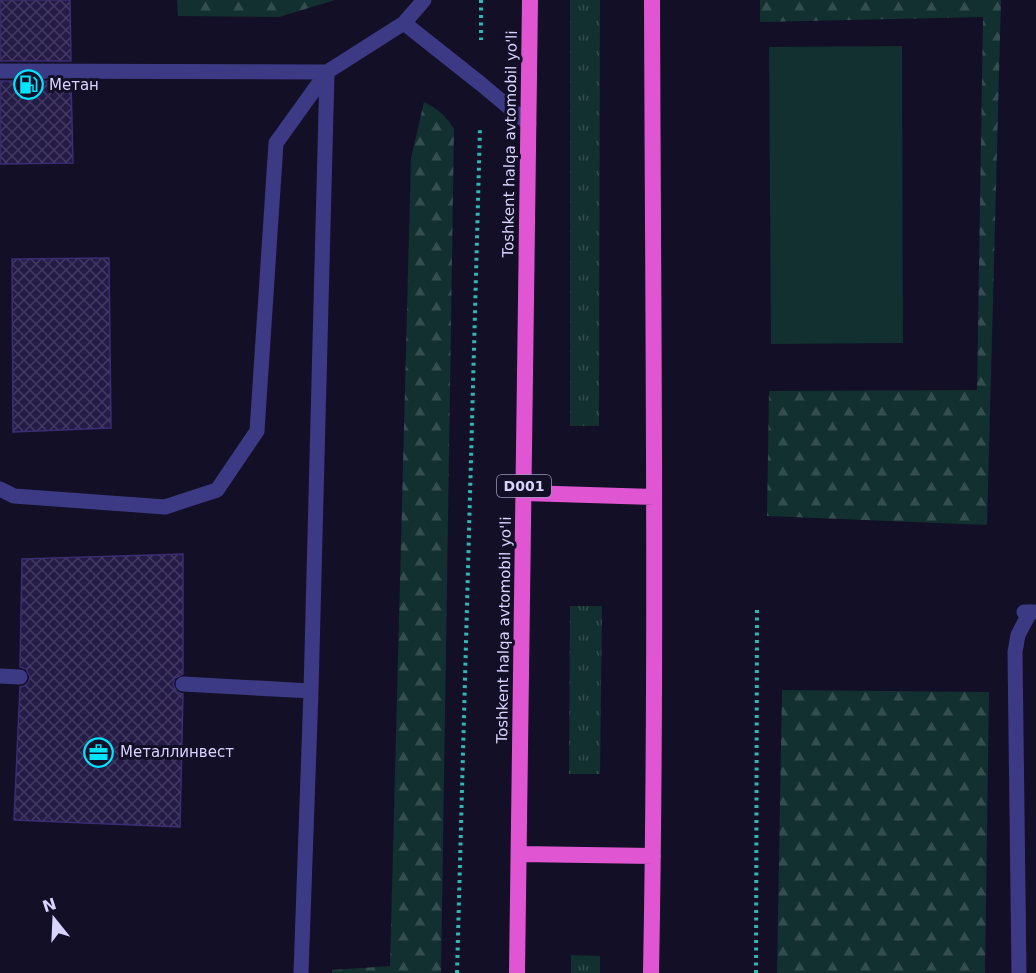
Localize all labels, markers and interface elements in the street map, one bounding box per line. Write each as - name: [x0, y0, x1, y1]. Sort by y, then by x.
- street label: Toshkent halqa avtomobil yo'li: [499, 30, 521, 259]
- fuel station icon: Метан: [12, 69, 44, 101]
- place label: Метан: [49, 76, 99, 94]
- road number: D001: [497, 475, 551, 497]
- street label: Toshkent halqa avtomobil yo'li: [493, 516, 515, 745]
- office icon: Металлинвест: [83, 736, 115, 768]
- place label: Металлинвест: [120, 743, 234, 761]
- north arrow: [24, 889, 84, 949]
- text: N: [40, 894, 59, 916]

